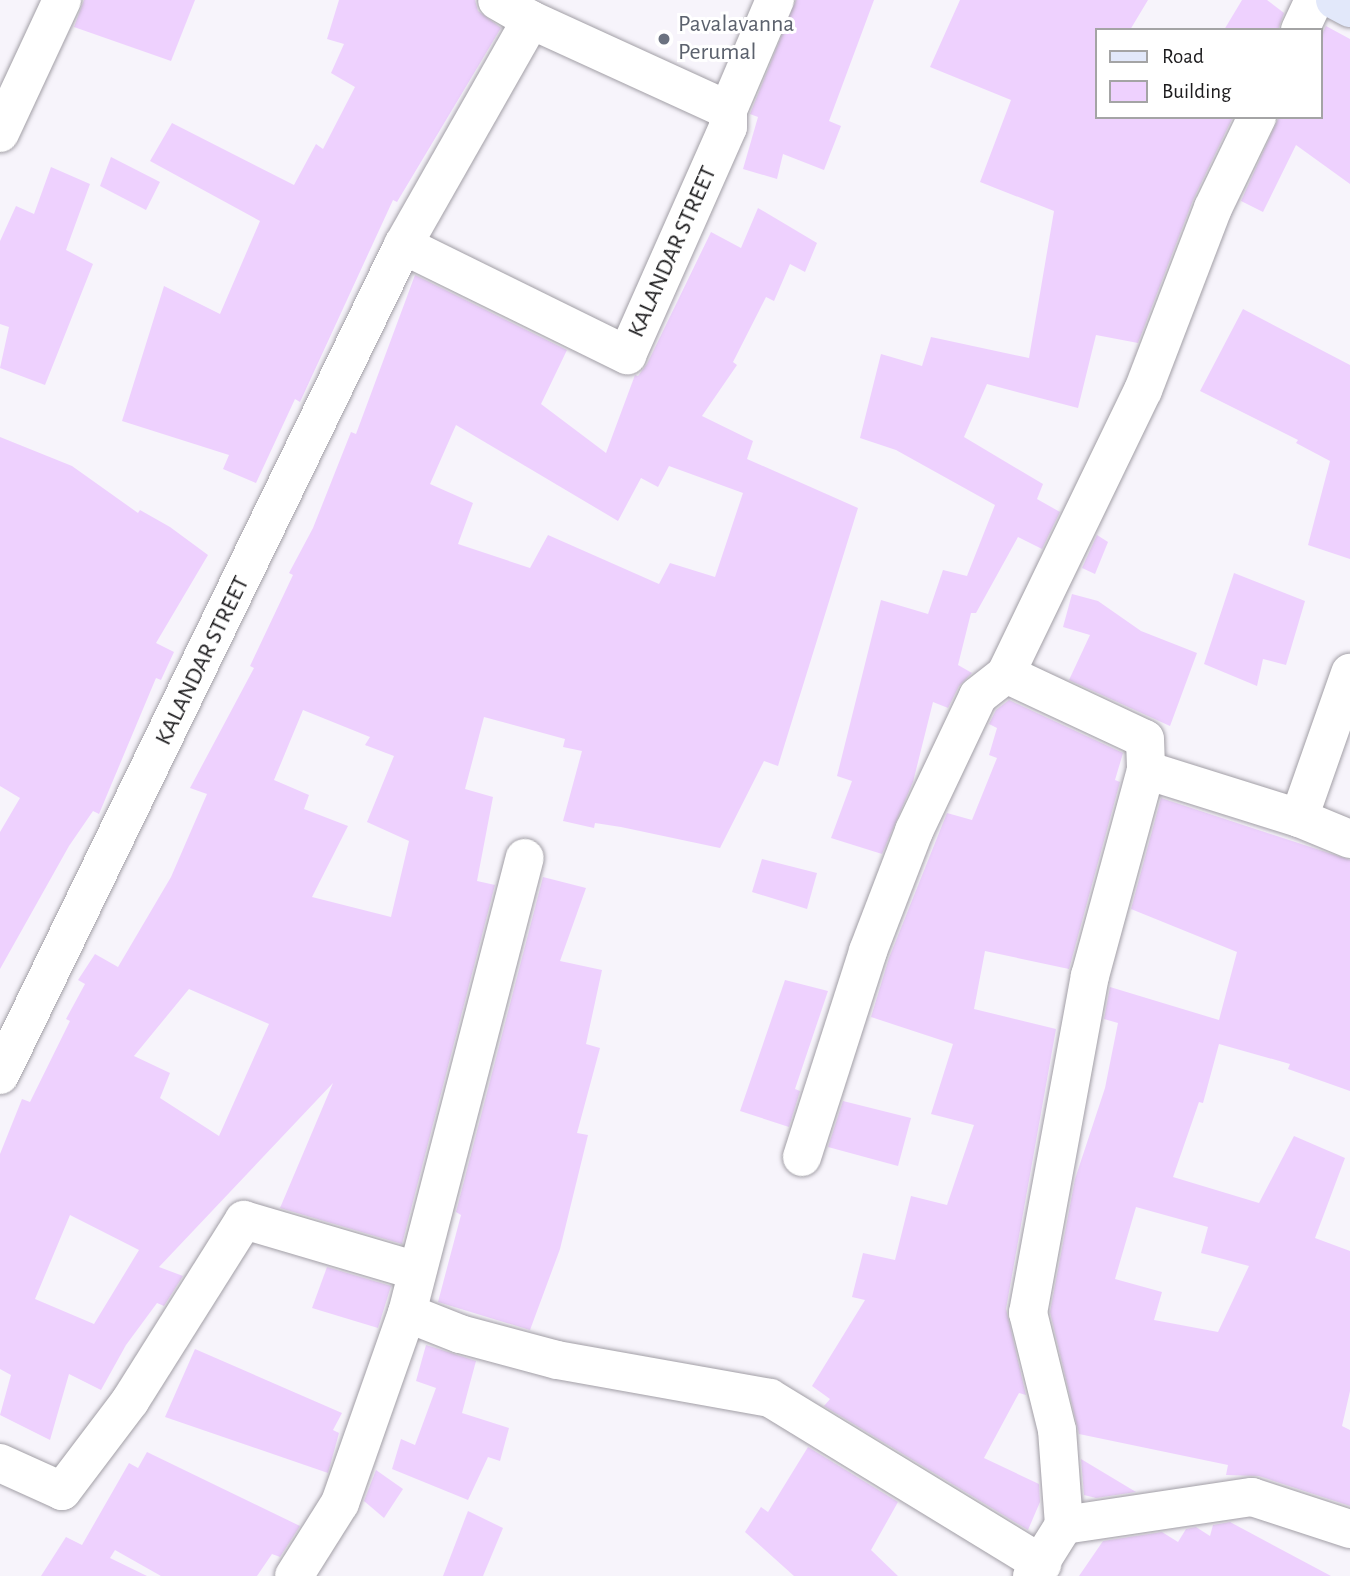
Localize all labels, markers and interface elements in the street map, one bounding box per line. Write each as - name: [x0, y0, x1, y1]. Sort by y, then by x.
- place label: Pavalavanna Perumal: [678, 11, 794, 67]
- legend: [1094, 28, 1322, 119]
- marker: Pavalavanna Perumal: [656, 31, 672, 47]
- text: Road: [1162, 46, 1204, 67]
- text: Building: [1162, 81, 1231, 102]
- street label: KALANDAR STREET: [622, 162, 724, 342]
- street label: KALANDAR STREET: [150, 572, 256, 750]

